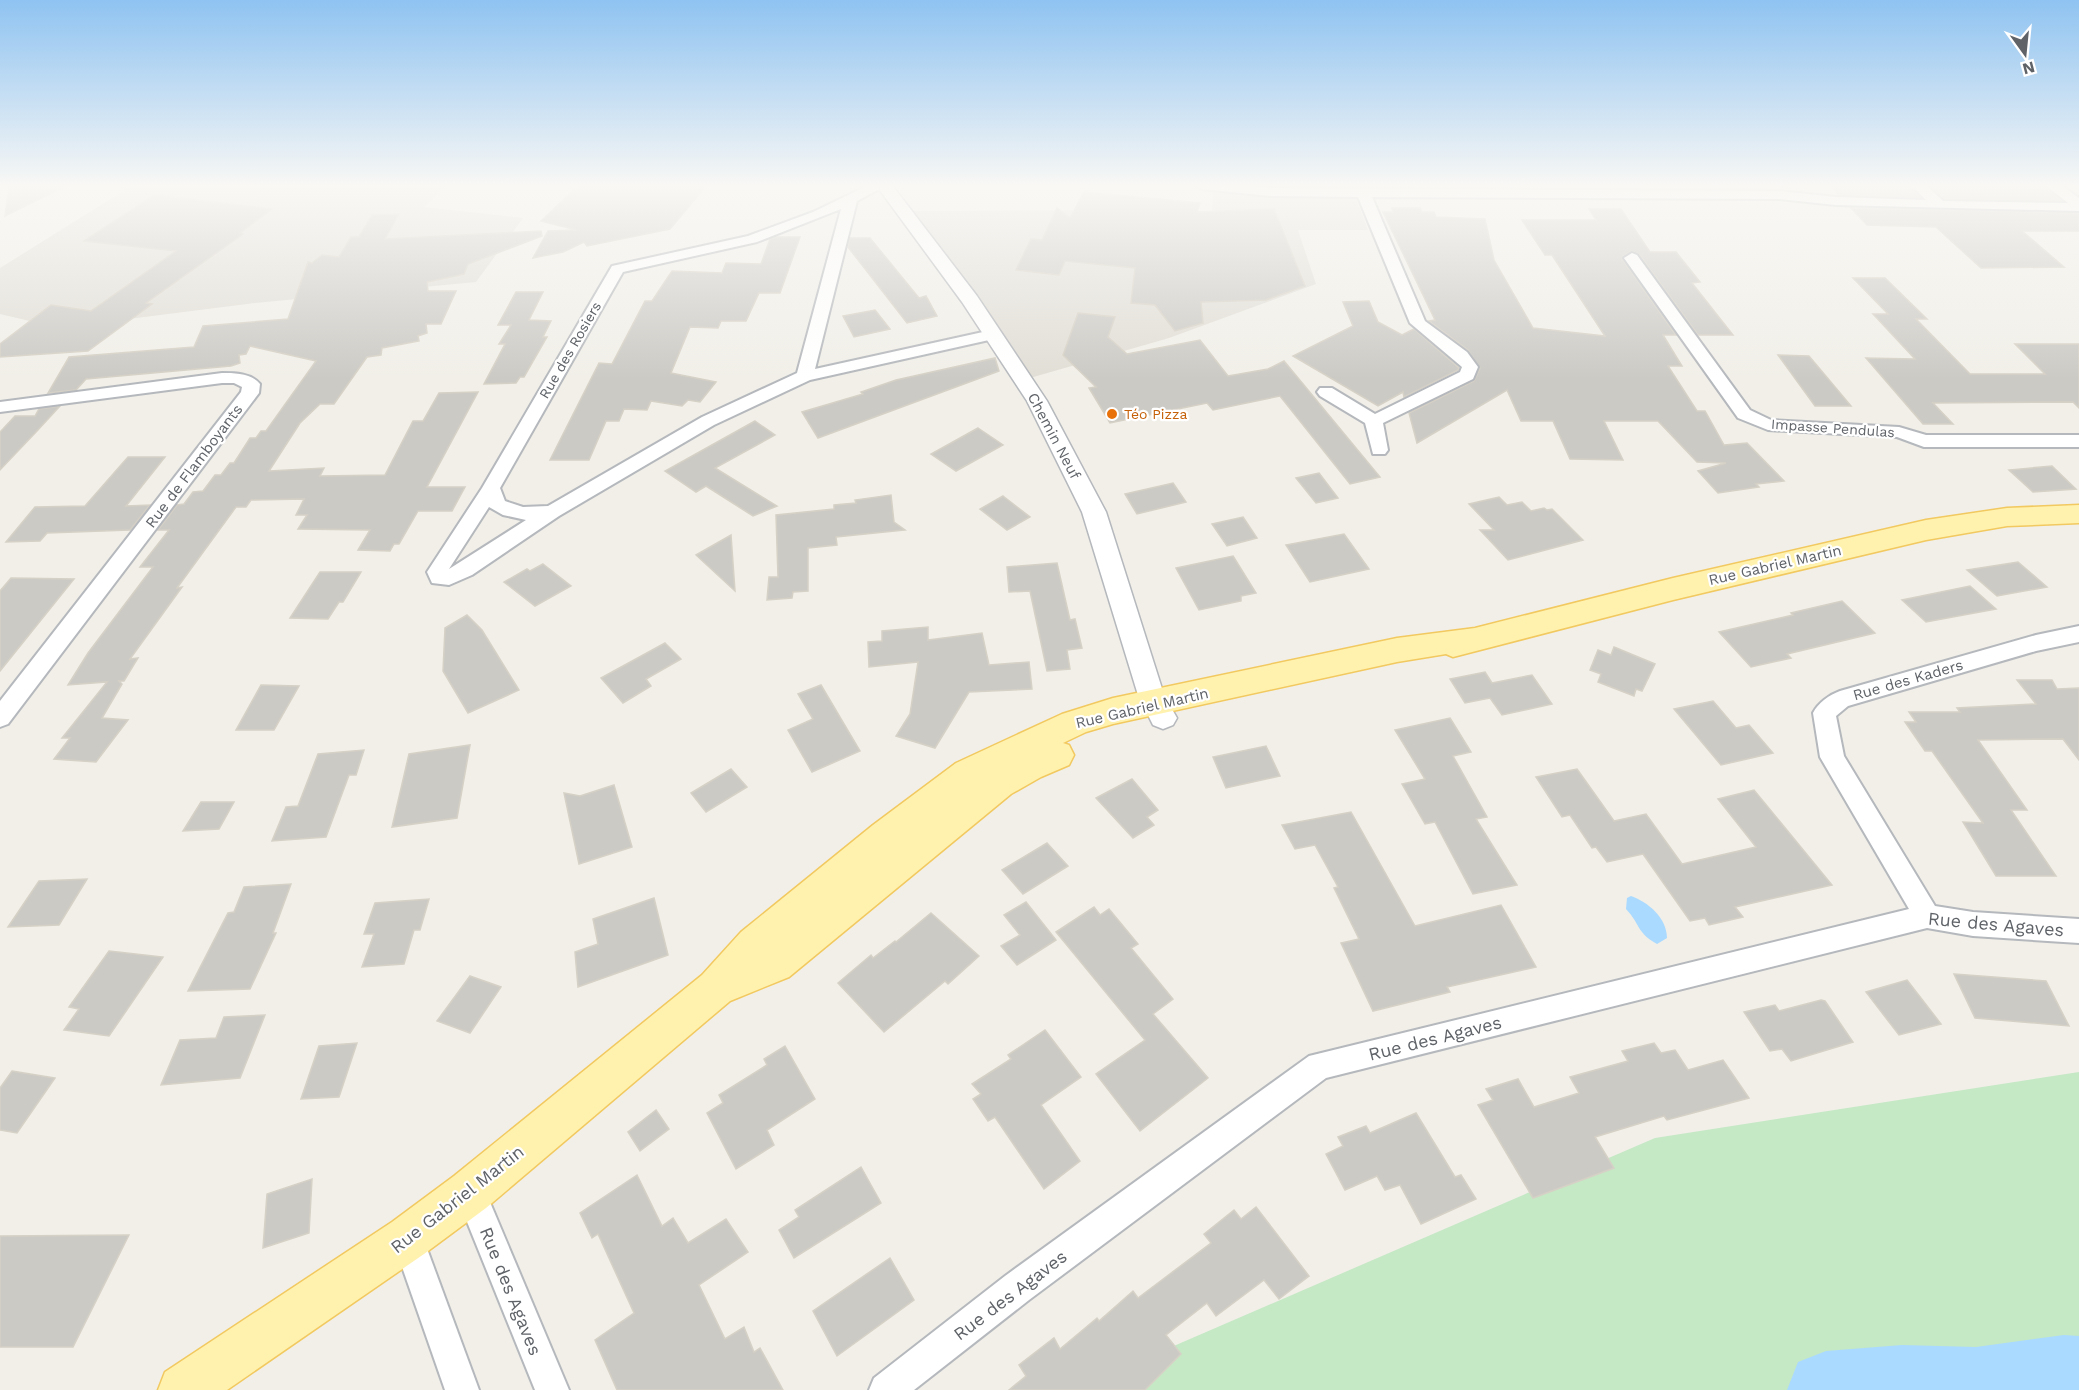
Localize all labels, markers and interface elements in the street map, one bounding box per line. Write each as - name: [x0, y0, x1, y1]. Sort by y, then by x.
- north arrow: [1995, 24, 2055, 84]
- text: N: [2021, 57, 2037, 79]
- street label: Rue des Rosiers: [536, 299, 604, 401]
- street label: Chemin Neuf: [1024, 390, 1084, 483]
- street label: Rue de Flamboyants: [142, 401, 246, 531]
- place label: Téo Pizza: [1124, 406, 1187, 422]
- marker: Téo Pizza: [1105, 407, 1119, 421]
- street label: Impasse Pendulas: [1771, 416, 1895, 440]
- street label: Rue Gabriel Martin: [1707, 541, 1843, 589]
- street label: Rue des Kaders: [1851, 656, 1965, 704]
- street label: Rue Gabriel Martin: [1074, 684, 1210, 732]
- street label: Rue des Agaves: [1927, 908, 2065, 940]
- street label: Rue des Agaves: [1366, 1011, 1504, 1065]
- street label: Rue Gabriel Martin: [386, 1140, 528, 1258]
- street label: Rue des Agaves: [476, 1224, 546, 1358]
- street label: Rue des Agaves: [949, 1246, 1071, 1344]

